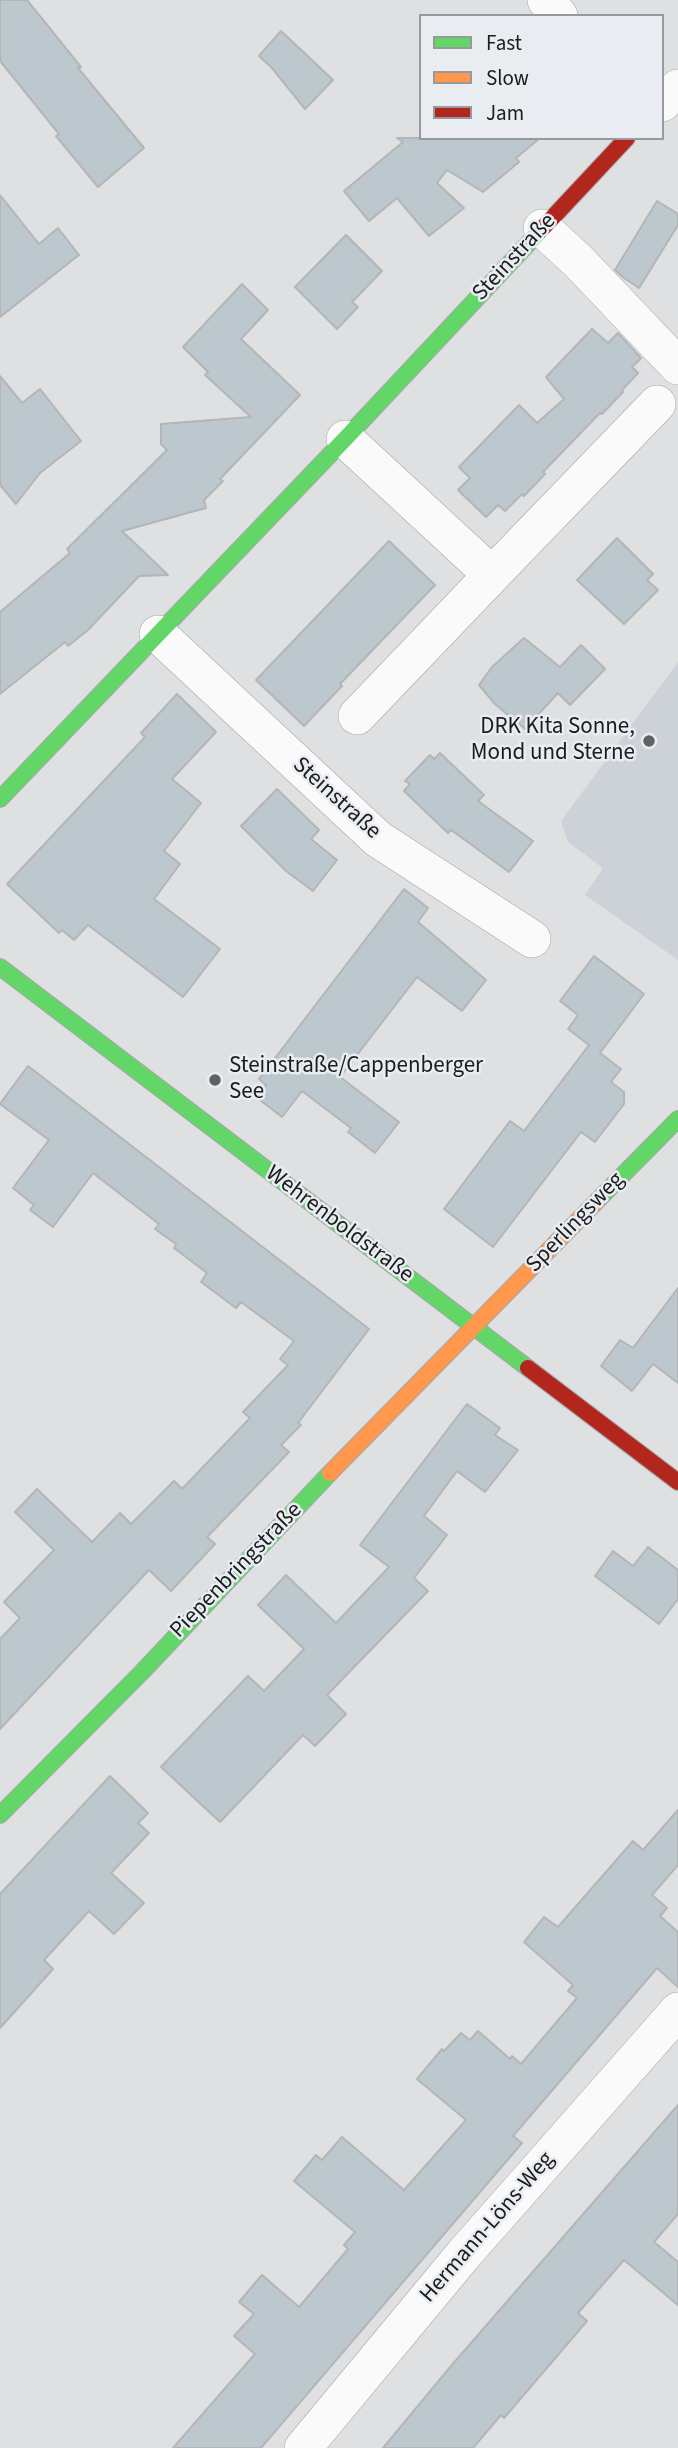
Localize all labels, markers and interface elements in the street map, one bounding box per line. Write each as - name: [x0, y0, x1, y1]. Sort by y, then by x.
- legend: [419, 14, 664, 140]
- text: Fast: [486, 28, 522, 58]
- text: Slow: [486, 63, 529, 93]
- text: Jam: [486, 98, 524, 128]
- street label: Steinstraße: [468, 209, 562, 307]
- place label: DRK Kita Sonne, Mond und Sterne: [471, 714, 635, 768]
- marker: DRK Kita Sonne, Mond und Sterne: [641, 733, 657, 749]
- street label: Steinstraße: [286, 752, 386, 846]
- place label: Steinstraße/Cappenberger See: [229, 1053, 483, 1107]
- marker: Steinstraße/Cappenberger See: [207, 1072, 223, 1088]
- street label: Wehrenboldstraße: [260, 1160, 418, 1290]
- street label: Sperlingsweg: [521, 1167, 631, 1279]
- street label: Piepenbringstraße: [165, 1497, 309, 1645]
- street label: Hermann-Löns-Weg: [415, 2147, 561, 2309]

